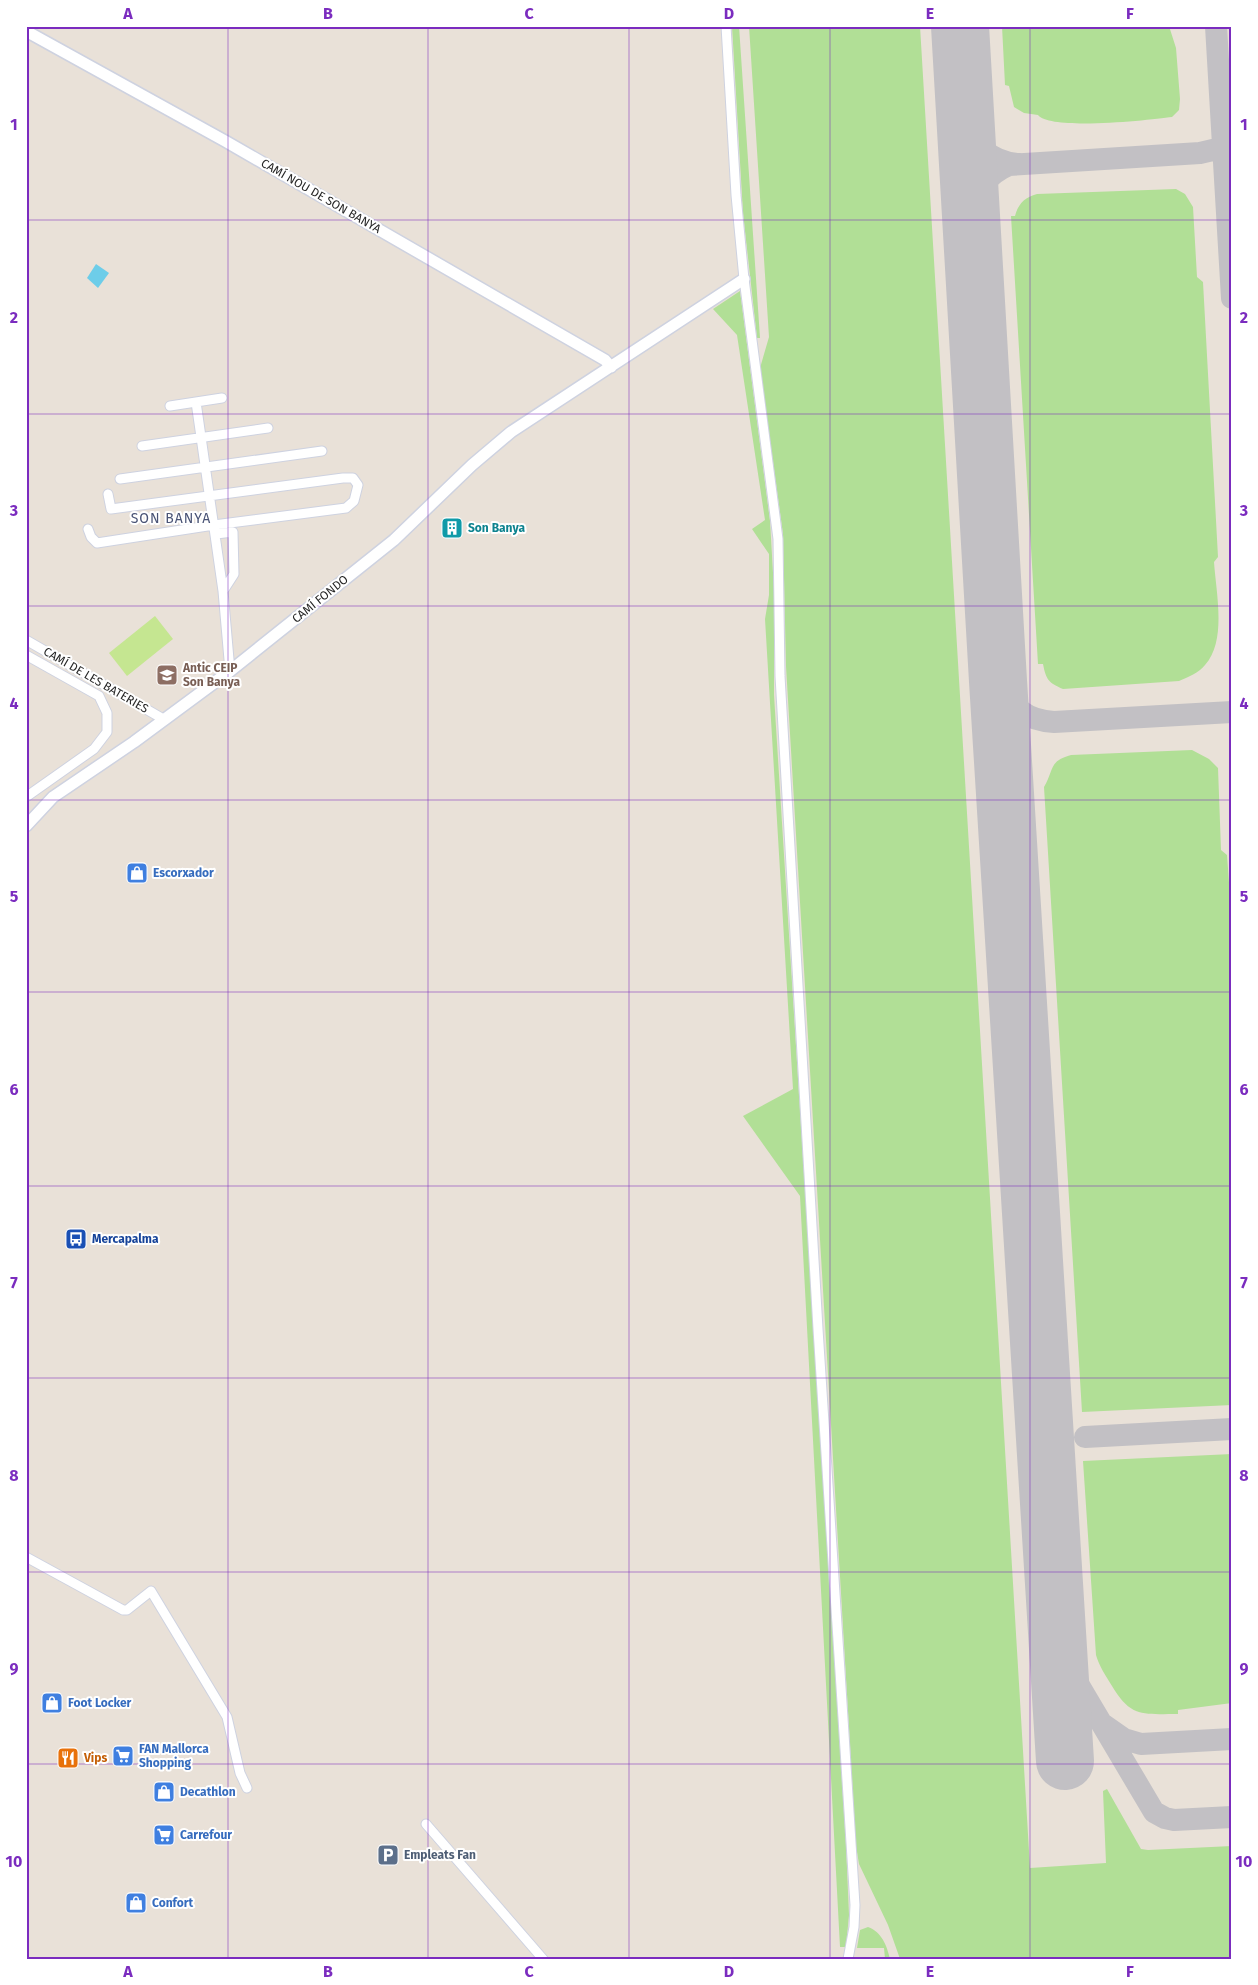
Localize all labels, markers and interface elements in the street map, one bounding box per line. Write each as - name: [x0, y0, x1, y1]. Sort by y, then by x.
- text: A: [122, 4, 133, 23]
- text: B: [323, 4, 333, 23]
- text: C: [524, 4, 534, 23]
- text: D: [724, 4, 734, 23]
- text: E: [926, 4, 934, 23]
- text: F: [1126, 4, 1134, 23]
- text: 1: [10, 115, 18, 134]
- text: 1: [1240, 115, 1248, 134]
- street label: CAMÍ NOU DE SON BANYA: [259, 155, 384, 236]
- text: 2: [10, 308, 18, 327]
- text: 2: [1240, 308, 1248, 327]
- text: 3: [9, 501, 18, 520]
- text: 3: [1239, 501, 1248, 520]
- district label: SON BANYA: [131, 510, 211, 527]
- building icon: Son Banya: [440, 516, 464, 540]
- place label: Son Banya: [468, 521, 525, 535]
- street label: CAMÍ FONDO: [289, 571, 351, 626]
- street label: CAMÍ DE LES BATERIES: [41, 643, 152, 716]
- place label: Antic CEIP Son Banya: [182, 661, 240, 689]
- school or university icon: Antic CEIP Son Banya: [155, 663, 179, 687]
- text: 4: [9, 694, 19, 713]
- text: 4: [1239, 694, 1249, 713]
- shop icon: Escorxador: [125, 861, 149, 885]
- place label: Escorxador: [153, 866, 214, 880]
- text: 5: [10, 887, 19, 906]
- text: 5: [1240, 887, 1249, 906]
- text: 6: [9, 1080, 19, 1099]
- text: 6: [1239, 1080, 1249, 1099]
- bus stop icon: Mercapalma: [64, 1227, 88, 1251]
- place label: Mercapalma: [92, 1232, 159, 1246]
- text: 7: [10, 1273, 18, 1292]
- text: 7: [1240, 1273, 1248, 1292]
- text: 8: [9, 1466, 19, 1485]
- text: 8: [1239, 1466, 1249, 1485]
- text: 9: [10, 1659, 19, 1678]
- text: 9: [1240, 1659, 1249, 1678]
- shop icon: Foot Locker: [40, 1691, 64, 1715]
- place label: Foot Locker: [68, 1696, 132, 1710]
- place label: FAN Mallorca Shopping: [139, 1742, 209, 1770]
- supermarket icon: FAN Mallorca Shopping: [111, 1744, 135, 1768]
- restaurant icon: Vips: [56, 1746, 80, 1770]
- place label: Vips: [83, 1751, 107, 1765]
- shop icon: Decathlon: [152, 1780, 176, 1804]
- place label: Decathlon: [180, 1785, 236, 1799]
- supermarket icon: Carrefour: [152, 1823, 176, 1847]
- place label: Carrefour: [180, 1828, 232, 1842]
- parking icon: Empleats Fan: [376, 1843, 400, 1867]
- place label: Empleats Fan: [404, 1848, 476, 1862]
- text: 10: [6, 1852, 22, 1871]
- text: 10: [1236, 1852, 1252, 1871]
- shop icon: Confort: [124, 1891, 148, 1915]
- place label: Confort: [152, 1896, 194, 1910]
- text: A: [122, 1962, 133, 1981]
- text: B: [323, 1962, 333, 1981]
- text: C: [524, 1962, 534, 1981]
- text: D: [724, 1962, 734, 1981]
- text: E: [926, 1962, 934, 1981]
- text: F: [1126, 1962, 1134, 1981]

